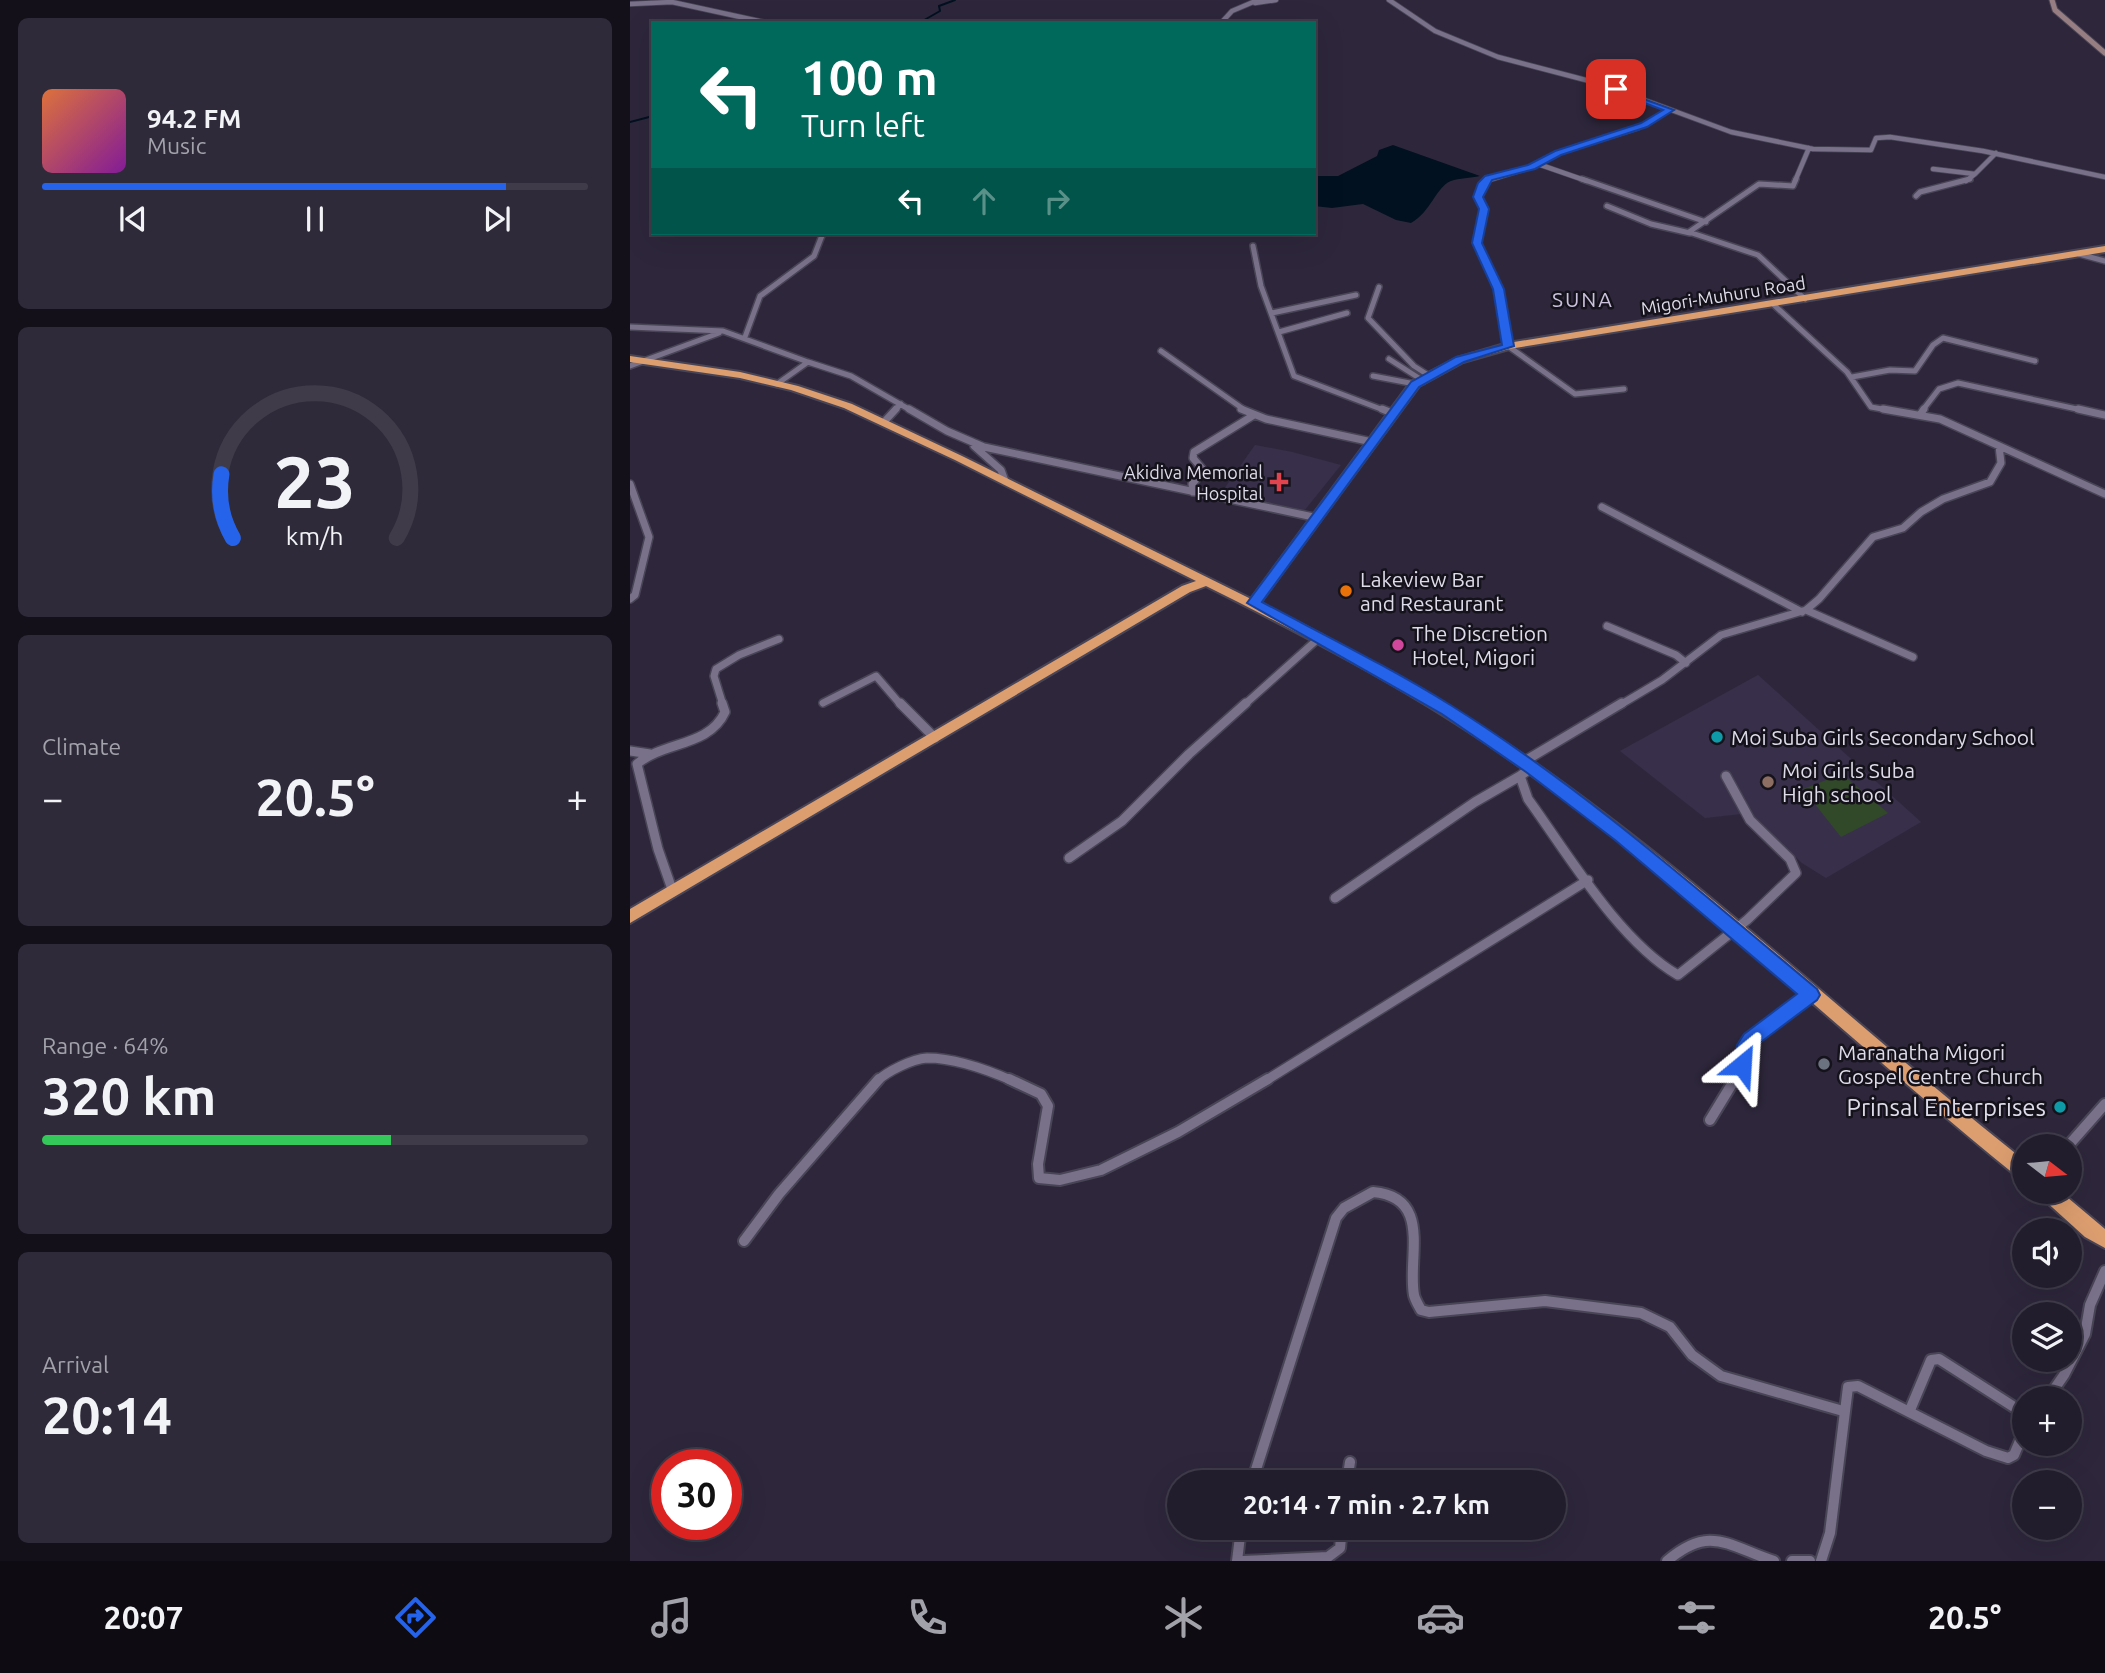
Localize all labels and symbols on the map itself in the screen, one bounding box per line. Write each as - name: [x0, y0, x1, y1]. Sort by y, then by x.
- pin: [1586, 59, 1646, 119]
- street label: Migori-Muhuru Road: [1639, 272, 1807, 318]
- district label: SUNA: [1552, 287, 1614, 311]
- place label: Akidiva Memorial Hospital: [1124, 462, 1263, 503]
- marker: Akidiva Memorial Hospital: [1269, 472, 1289, 492]
- place label: Lakeview Bar and Restaurant: [1360, 567, 1504, 615]
- marker: Lakeview Bar and Restaurant: [1338, 583, 1354, 599]
- place label: The Discretion Hotel, Migori: [1412, 621, 1548, 669]
- marker: The Discretion Hotel, Migori: [1390, 637, 1406, 653]
- place label: Moi Suba Girls Secondary School: [1731, 725, 2035, 749]
- marker: Moi Suba Girls Secondary School: [1709, 729, 1725, 745]
- place label: Moi Girls Suba High school: [1782, 758, 1915, 806]
- marker: Moi Girls Suba High school: [1760, 774, 1776, 790]
- position arrow: [1705, 1028, 1779, 1102]
- place label: Maranatha Migori Gospel Centre Church: [1838, 1040, 2043, 1088]
- marker: Maranatha Migori Gospel Centre Church: [1816, 1056, 1832, 1072]
- place label: Prinsal Enterprises: [1847, 1094, 2046, 1121]
- marker: Prinsal Enterprises: [2052, 1099, 2068, 1115]
- north arrow: [2012, 1134, 2082, 1204]
- speed limit sign: 30: [651, 1449, 742, 1540]

